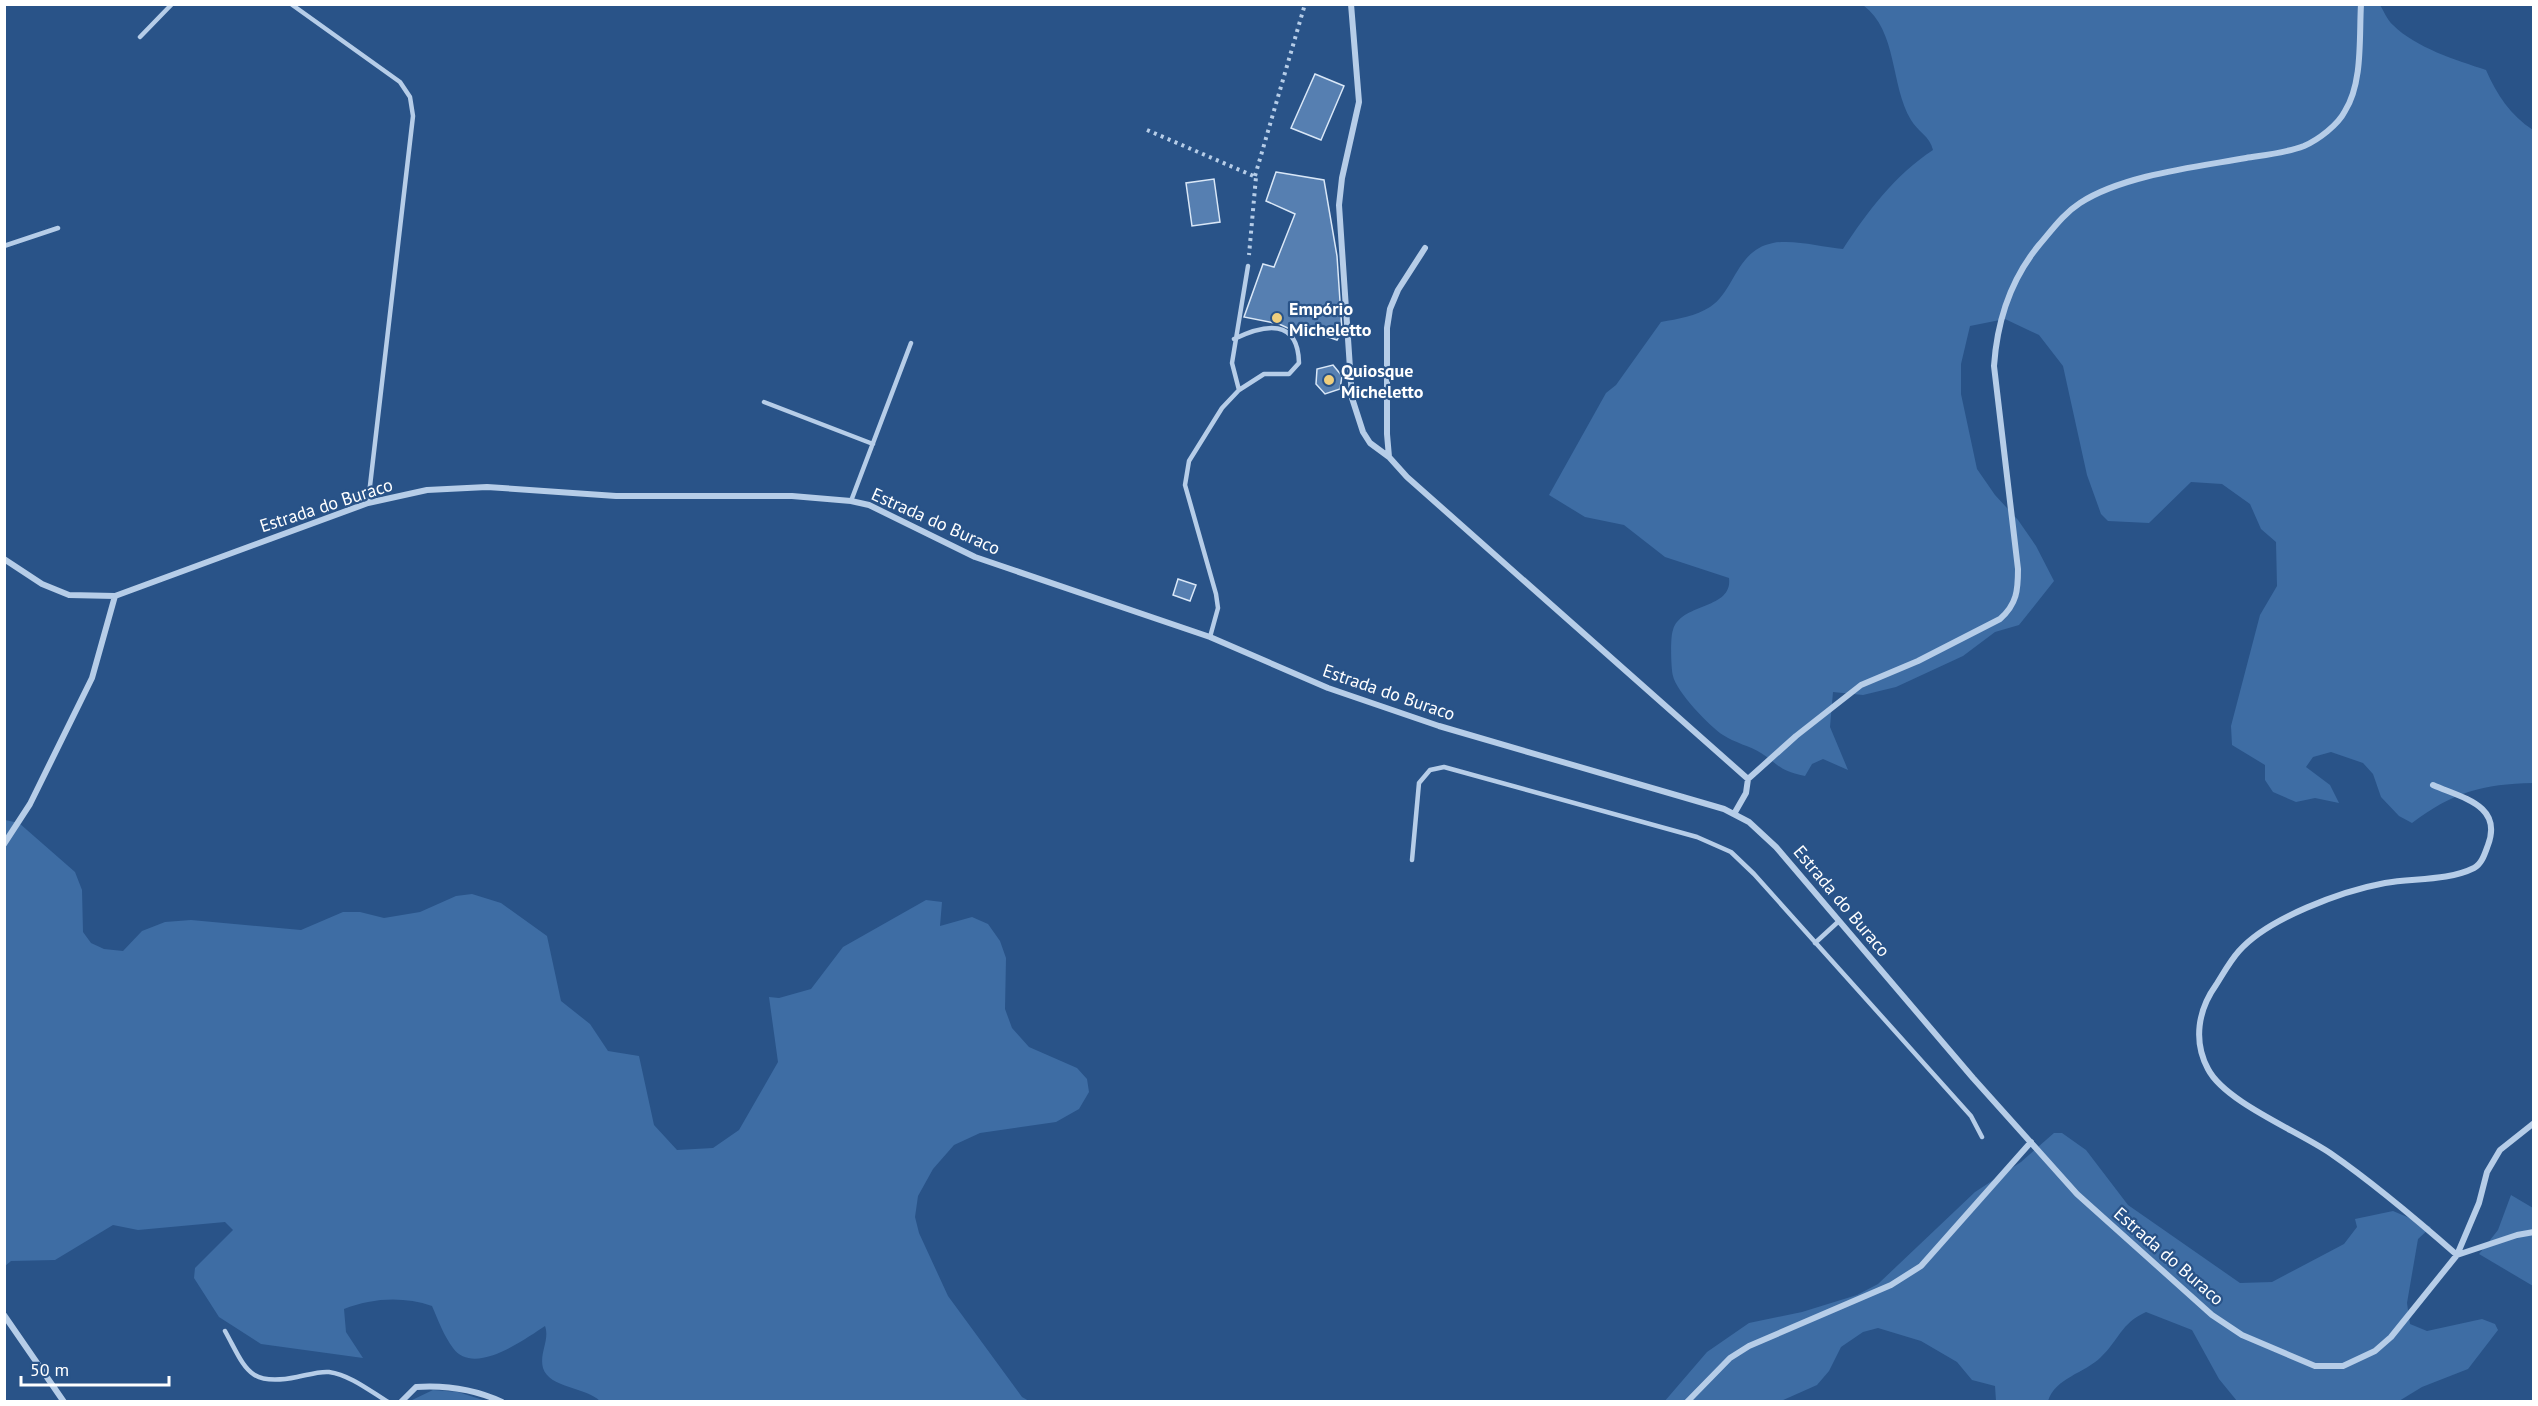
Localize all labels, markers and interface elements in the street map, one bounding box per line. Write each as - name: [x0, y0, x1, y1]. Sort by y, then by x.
- place label: Empório Micheletto: [1289, 297, 1372, 341]
- marker: Empório Micheletto: [1270, 311, 1284, 325]
- place label: Quiosque Micheletto: [1341, 359, 1424, 403]
- marker: Quiosque Micheletto: [1322, 373, 1336, 387]
- street label: Estrada do Buraco: [257, 473, 395, 537]
- street label: Estrada do Buraco: [868, 482, 1004, 560]
- street label: Estrada do Buraco: [1320, 659, 1458, 725]
- street label: Estrada do Buraco: [1789, 841, 1895, 961]
- street label: Estrada do Buraco: [2109, 1202, 2229, 1310]
- scale bar: [21, 1349, 170, 1387]
- text: 50 m: [30, 1358, 69, 1381]

